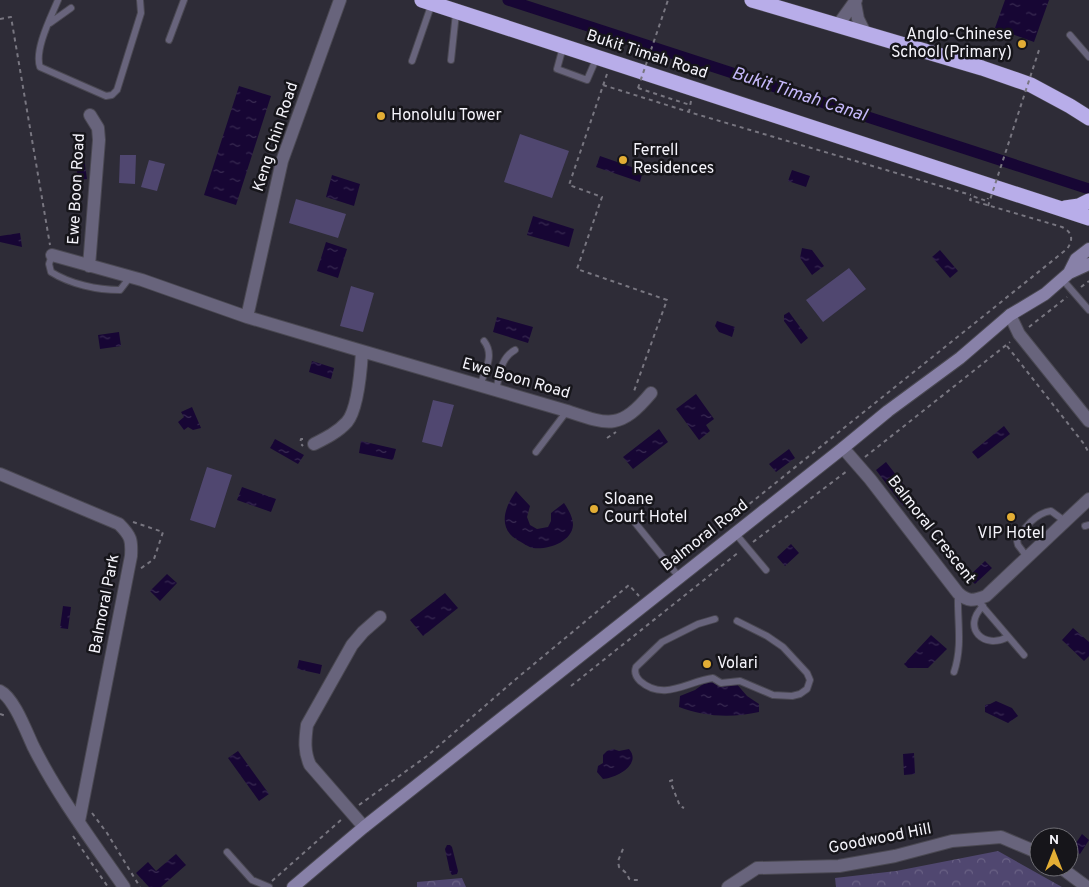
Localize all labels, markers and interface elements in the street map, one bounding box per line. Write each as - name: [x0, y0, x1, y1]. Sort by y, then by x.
- place label: Anglo-Chinese School (Primary): [891, 25, 1012, 63]
- street label: Bukit Timah Road: [584, 26, 710, 84]
- marker: Anglo-Chinese School (Primary): [1016, 38, 1028, 50]
- water label: Bukit Timah Canal: [729, 62, 871, 128]
- street label: Keng Chin Road: [249, 80, 303, 194]
- place label: Honolulu Tower: [391, 106, 502, 126]
- marker: Honolulu Tower: [375, 110, 387, 122]
- street label: Ewe Boon Road: [64, 133, 90, 245]
- place label: Ferrell Residences: [633, 141, 714, 179]
- marker: Ferrell Residences: [617, 154, 629, 166]
- street label: Ewe Boon Road: [460, 354, 572, 404]
- street label: Balmoral Crescent: [883, 472, 979, 588]
- place label: Sloane Court Hotel: [604, 490, 687, 528]
- street label: Balmoral Road: [657, 496, 753, 576]
- marker: Sloane Court Hotel: [588, 503, 600, 515]
- marker: VIP Hotel: [1005, 511, 1017, 523]
- place label: VIP Hotel: [977, 524, 1045, 544]
- street label: Balmoral Park: [86, 552, 124, 656]
- place label: Volari: [717, 654, 758, 674]
- marker: Volari: [701, 658, 713, 670]
- street label: Goodwood Hill: [827, 819, 933, 859]
- north arrow: [1029, 827, 1079, 877]
- text: N: [1049, 832, 1059, 849]

